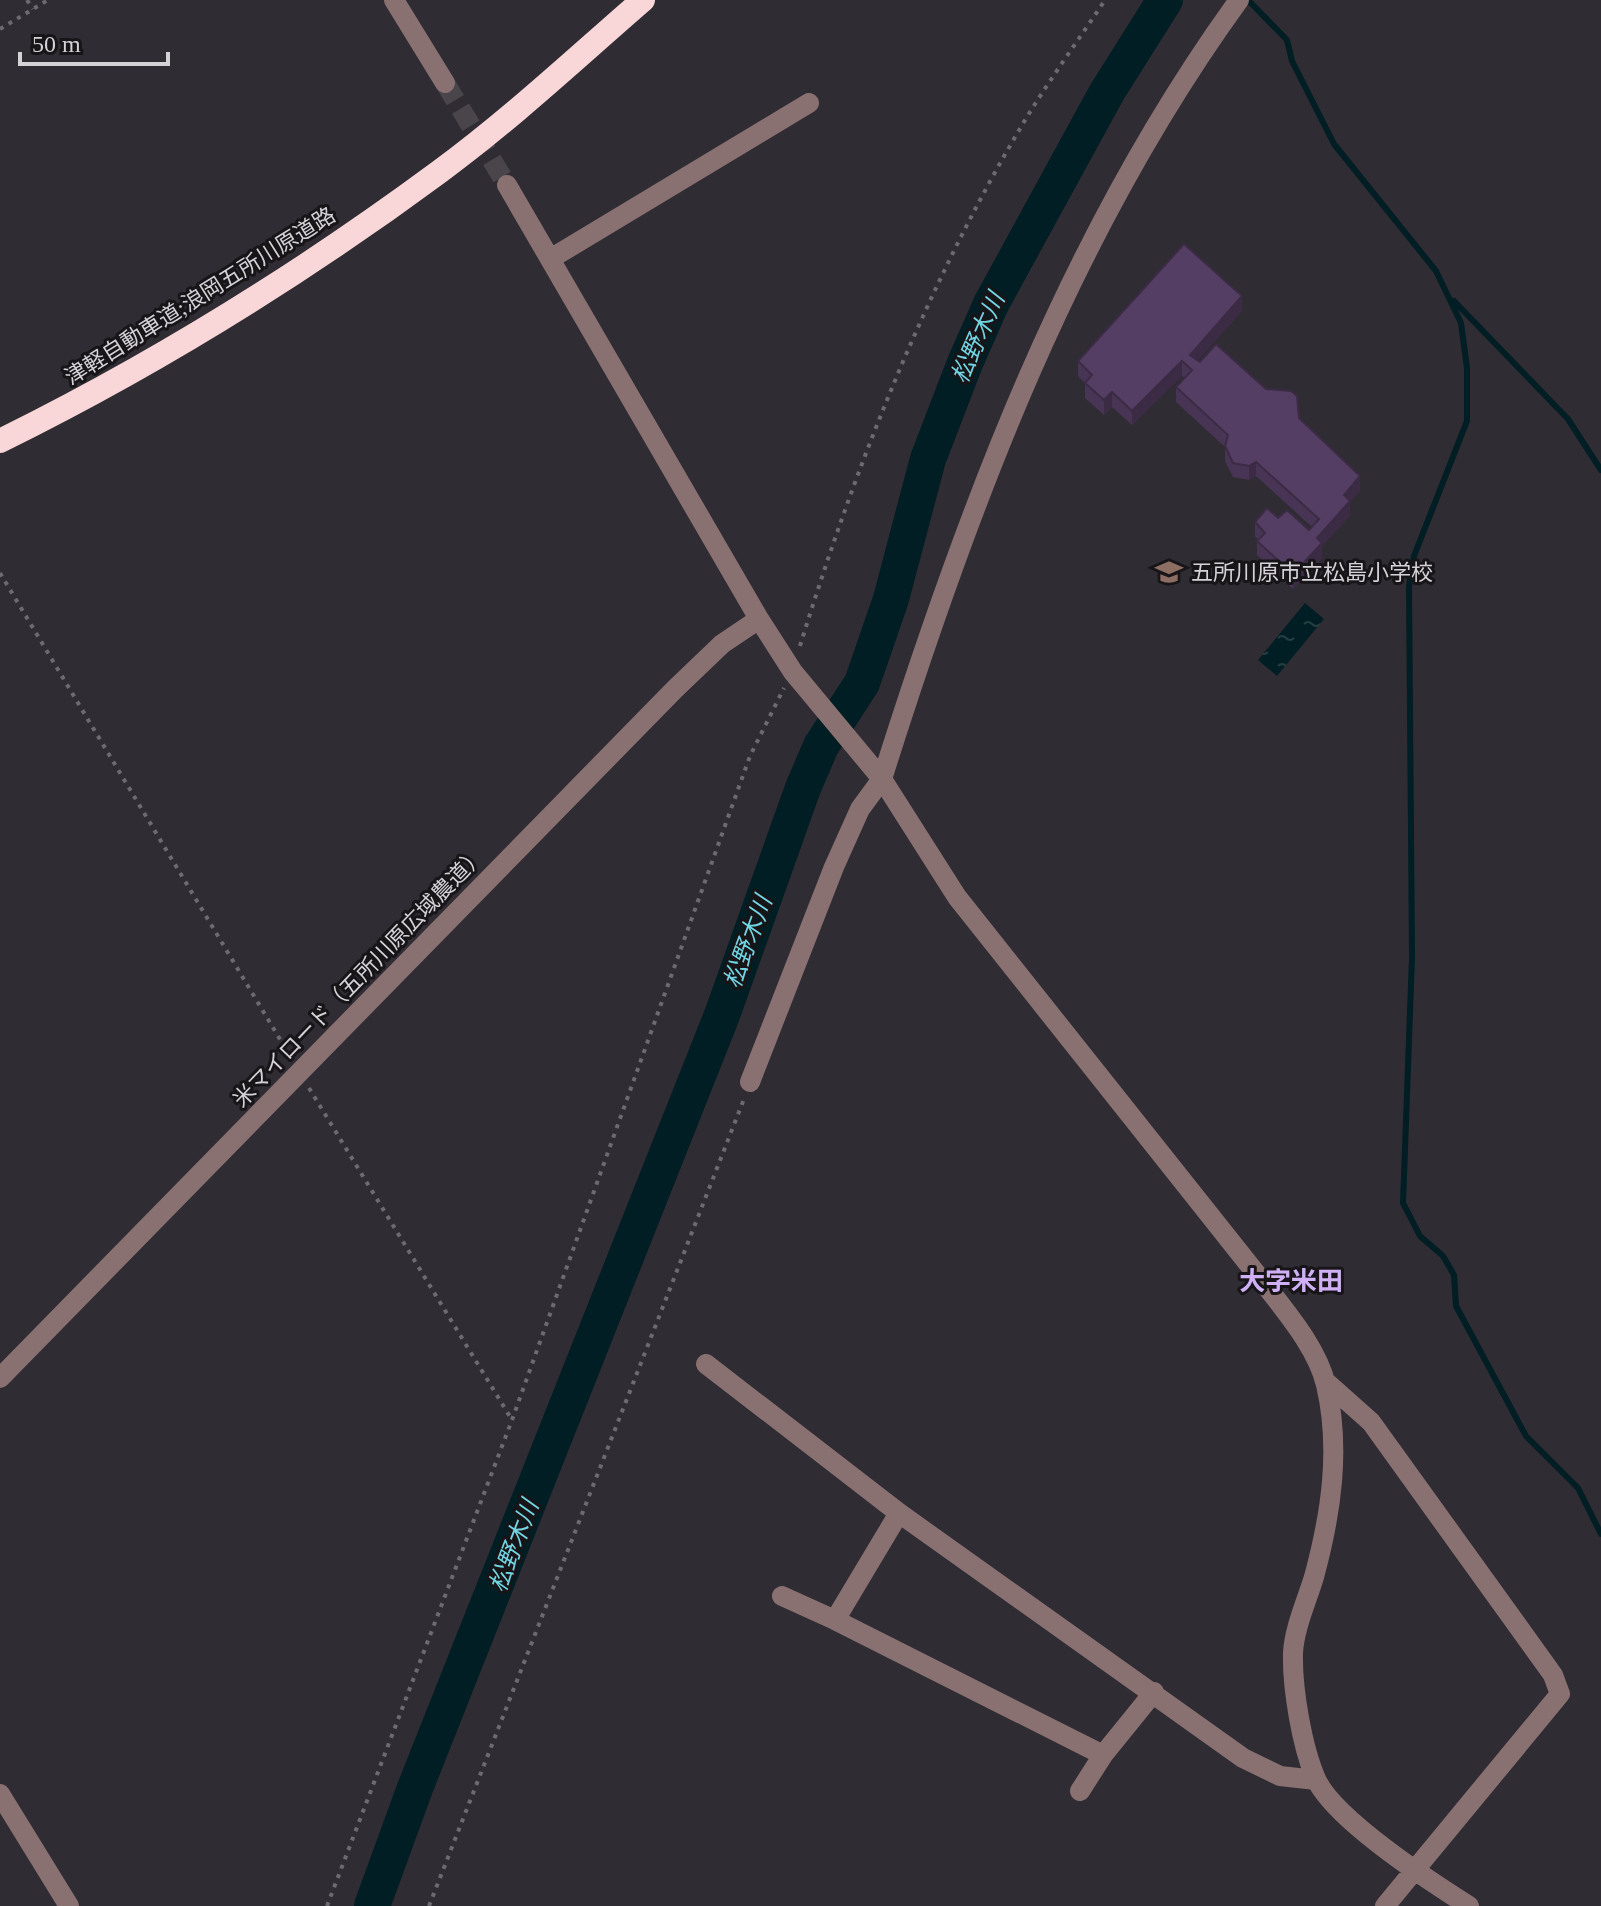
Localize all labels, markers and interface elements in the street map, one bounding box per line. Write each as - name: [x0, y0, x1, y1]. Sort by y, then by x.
- scale bar: [20, 16, 168, 66]
- text: 50 m: [32, 31, 81, 57]
- street label: 津軽自動車道;浪岡五所川原道路: [60, 202, 340, 390]
- water label: 松野木川: [947, 286, 1011, 387]
- school or university icon: 五所川原市立松島小学校: [1154, 557, 1184, 587]
- place label: 五所川原市立松島小学校: [1191, 560, 1433, 585]
- street label: 米マイロード（五所川原広域農道）: [228, 842, 490, 1112]
- water label: 松野木川: [719, 890, 778, 992]
- district label: 大字米田: [1239, 1267, 1343, 1296]
- water label: 松野木川: [485, 1494, 544, 1595]

